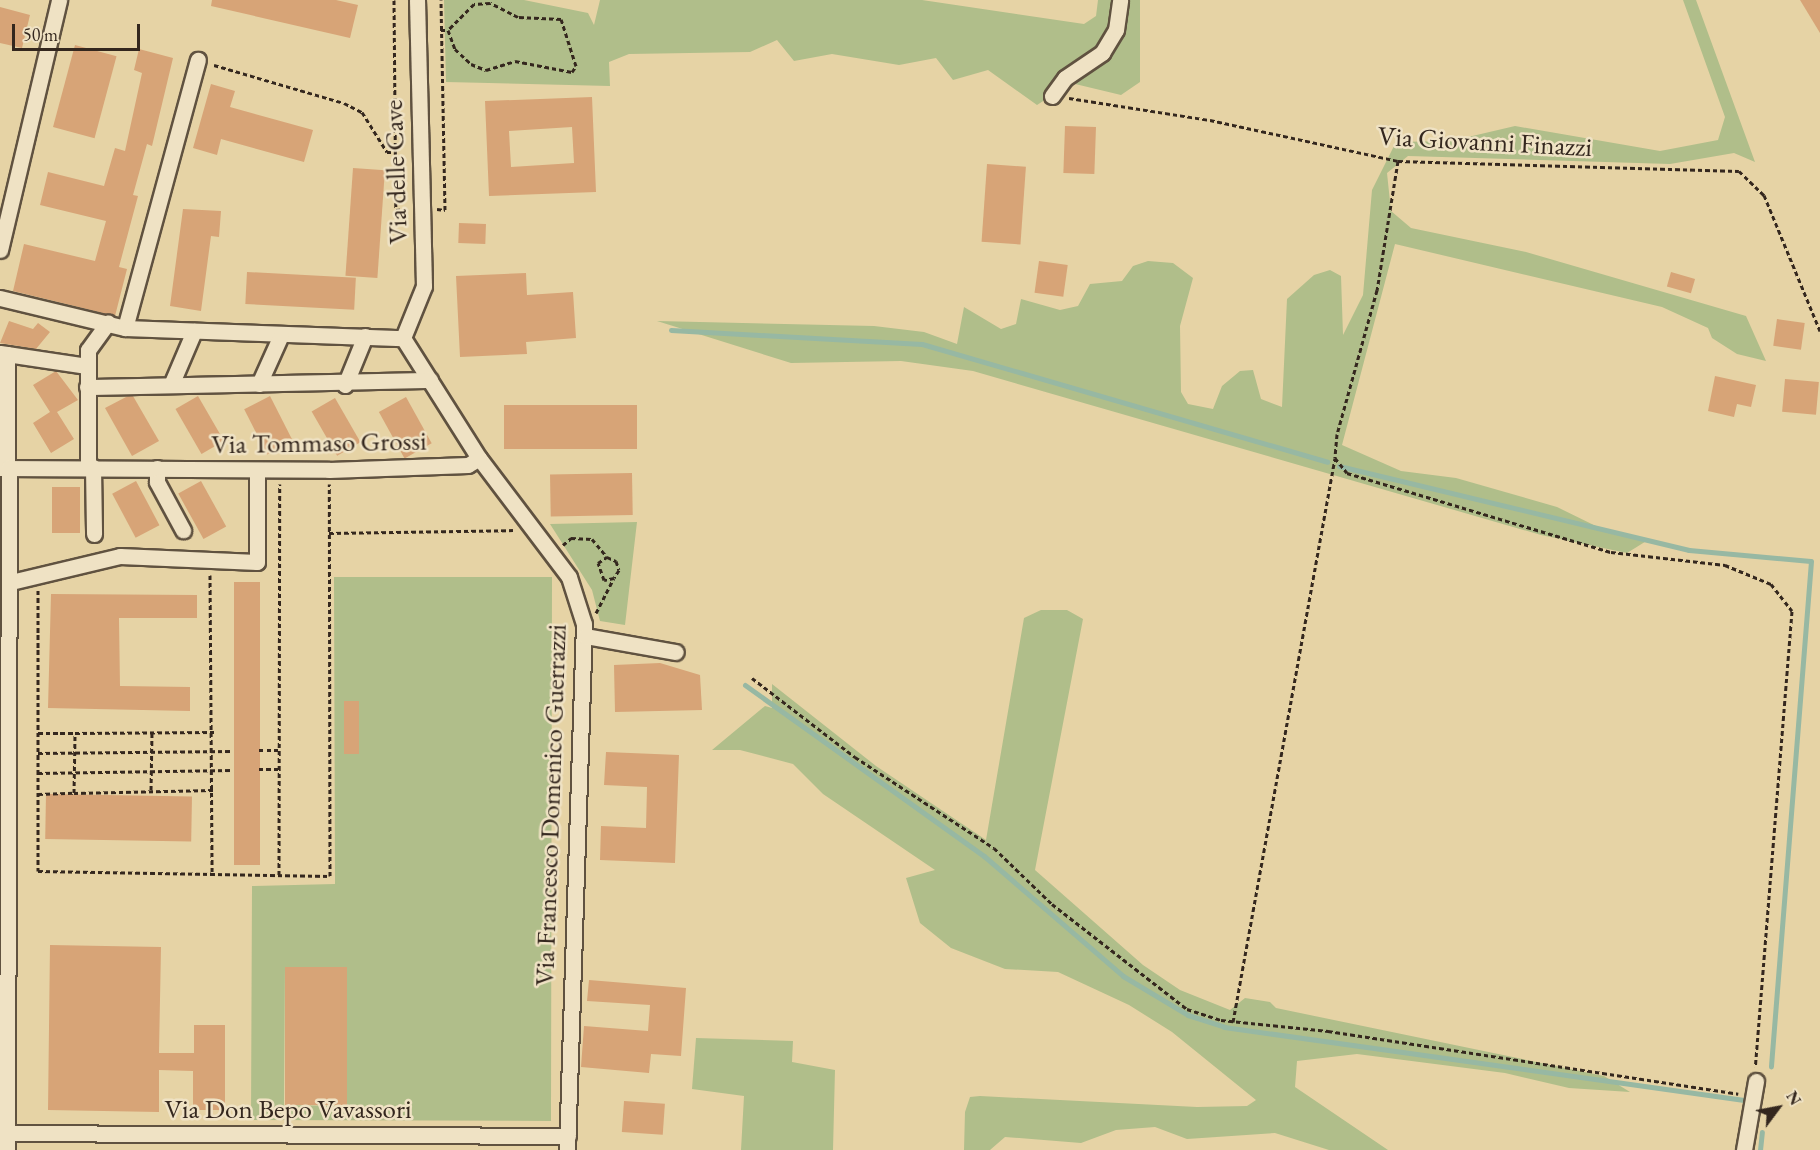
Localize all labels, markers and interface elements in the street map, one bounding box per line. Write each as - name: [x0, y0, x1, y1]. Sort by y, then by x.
- scale bar: [15, 12, 142, 50]
- text: 50 m: [23, 23, 58, 46]
- street label: Via delle Cave: [376, 99, 414, 245]
- street label: Via Giovanni Finazzi: [1377, 119, 1593, 163]
- street label: Via Tommaso Grossi: [211, 424, 427, 460]
- street label: Via Francesco Domenico Guerrazzi: [527, 623, 573, 987]
- north arrow: [1748, 1078, 1808, 1138]
- text: N: [1781, 1087, 1806, 1109]
- street label: Via Don Bepo Vavassori: [164, 1093, 412, 1125]

